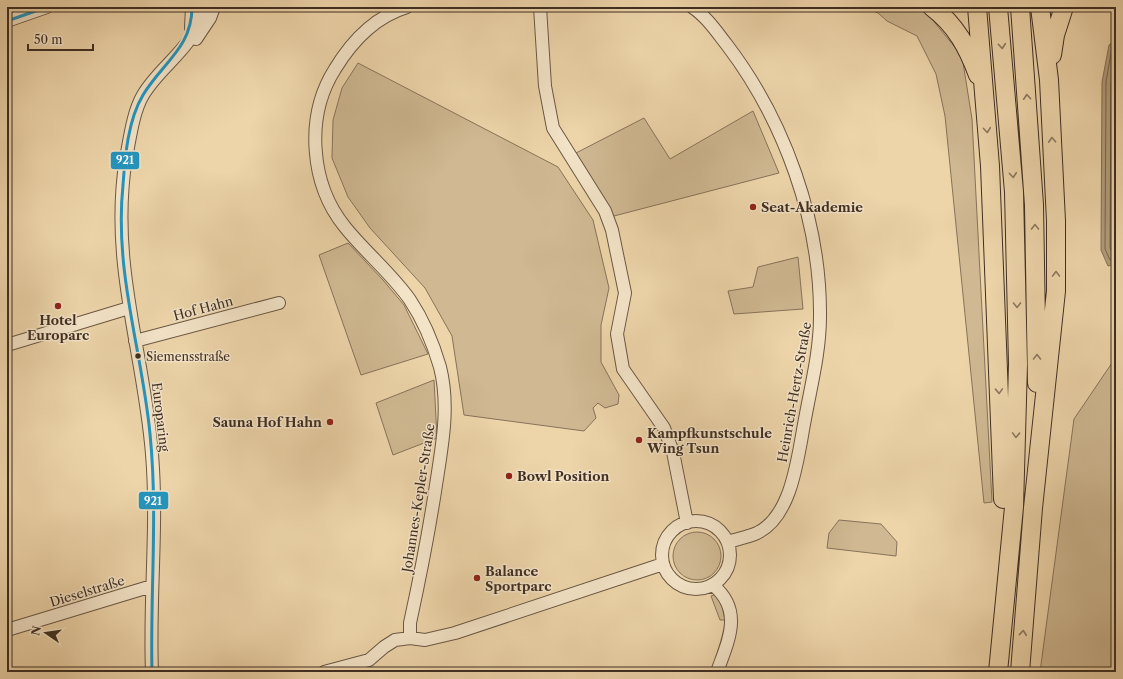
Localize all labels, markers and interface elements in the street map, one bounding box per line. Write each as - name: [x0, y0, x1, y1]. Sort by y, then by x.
- scale bar: [28, 26, 93, 52]
- text: 50 m: [34, 32, 63, 47]
- one-way arrow: [997, 43, 1006, 49]
- one-way arrow: [1022, 94, 1031, 100]
- one-way arrow: [983, 127, 992, 133]
- one-way arrow: [1048, 137, 1056, 143]
- line badge: 921: [110, 151, 140, 170]
- text: 921: [116, 153, 134, 167]
- one-way arrow: [1008, 172, 1017, 178]
- place label: Seat-Akademie: [761, 199, 863, 215]
- marker: Seat-Akademie: [748, 202, 758, 212]
- one-way arrow: [1030, 224, 1039, 230]
- one-way arrow: [1052, 271, 1060, 277]
- street label: Hof Hahn: [171, 292, 235, 324]
- marker: Hotel Europarc: [53, 301, 63, 311]
- one-way arrow: [1012, 302, 1021, 308]
- place label: Hotel Europarc: [27, 312, 89, 343]
- street label: Heinrich-Hertz-Straße: [774, 321, 814, 463]
- place label: Siemensstraße: [146, 349, 230, 364]
- marker: Siemensstraße: [133, 351, 143, 361]
- one-way arrow: [1033, 354, 1041, 360]
- street label: Europaring: [149, 382, 173, 453]
- one-way arrow: [995, 388, 1004, 394]
- place label: Sauna Hof Hahn: [212, 414, 322, 430]
- marker: Sauna Hof Hahn: [325, 417, 335, 427]
- street label: Johannes-Kepler-Straße: [398, 422, 438, 576]
- place label: Kampfkunstschule Wing Tsun: [646, 425, 772, 456]
- one-way arrow: [1012, 432, 1020, 438]
- marker: Kampfkunstschule Wing Tsun: [634, 435, 644, 445]
- place label: Bowl Position: [517, 468, 609, 484]
- marker: Bowl Position: [504, 471, 514, 481]
- line badge: 921: [138, 491, 169, 510]
- text: 921: [144, 494, 162, 508]
- place label: Balance Sportparc: [485, 563, 551, 594]
- street label: Dieselstraße: [48, 572, 126, 610]
- marker: Balance Sportparc: [472, 573, 482, 583]
- north arrow: [26, 613, 66, 653]
- text: N: [28, 624, 44, 637]
- one-way arrow: [1019, 630, 1028, 636]

